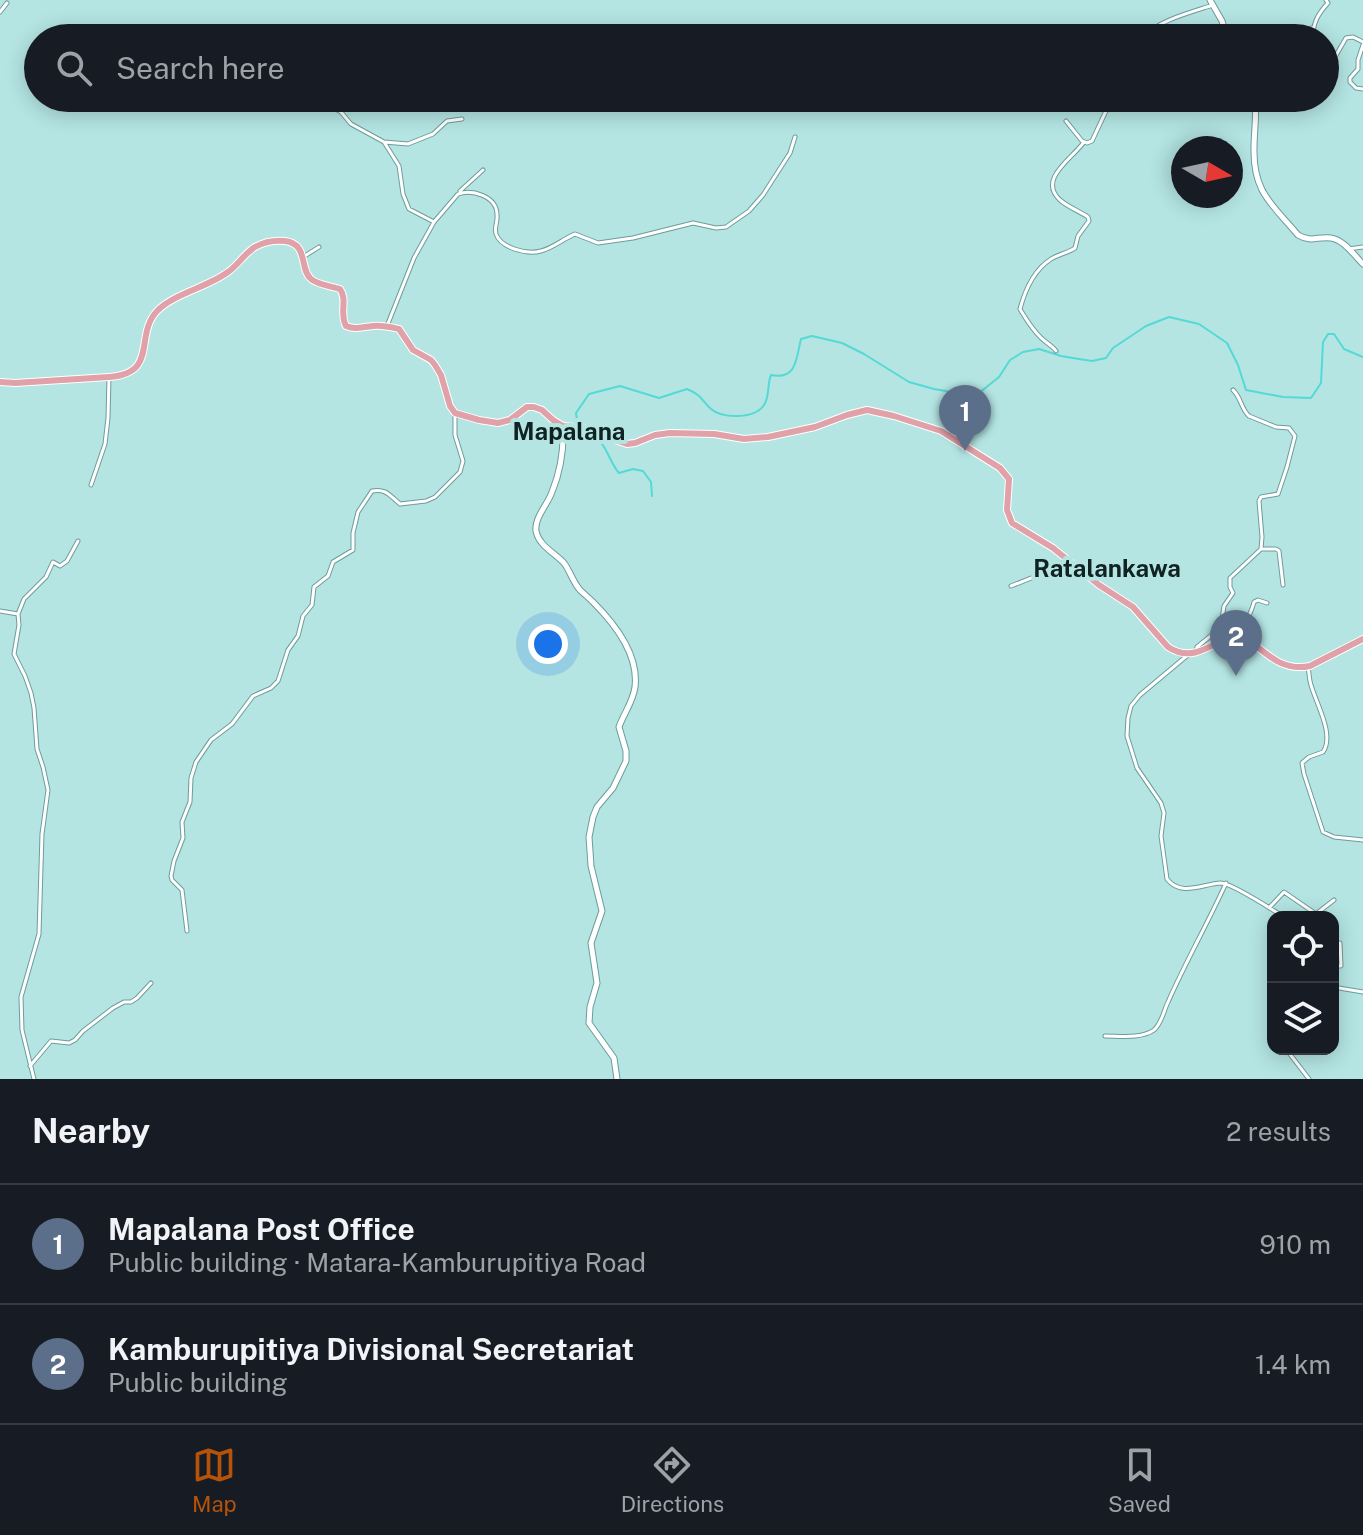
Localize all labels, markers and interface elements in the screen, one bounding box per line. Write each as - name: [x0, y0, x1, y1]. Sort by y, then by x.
- search box: [24, 24, 1339, 112]
- icon: search: [52, 46, 96, 90]
- text: Search here: [116, 50, 284, 86]
- north arrow: [1171, 136, 1243, 208]
- pin: 1: [939, 385, 991, 451]
- district label: Mapalana: [513, 417, 625, 445]
- district label: Ratalankawa: [1033, 554, 1181, 582]
- pin: 2: [1210, 610, 1262, 676]
- your location: [528, 624, 568, 664]
- map controls: [1267, 911, 1339, 1055]
- button: locate: [1267, 911, 1339, 983]
- button: layers: [1267, 983, 1339, 1055]
- text: Nearby: [32, 1111, 150, 1151]
- text: 2 results: [1226, 1116, 1331, 1147]
- text: Mapalana Post Office: [108, 1211, 415, 1247]
- text: 1: [52, 1229, 64, 1260]
- text: 910 m: [1259, 1229, 1331, 1260]
- text: Public building · Matara-Kamburupitiya Road: [108, 1247, 646, 1278]
- text: Kamburupitiya Divisional Secretariat: [108, 1331, 634, 1367]
- text: 2: [50, 1349, 66, 1380]
- text: 1.4 km: [1255, 1349, 1331, 1380]
- text: Public building: [108, 1367, 288, 1398]
- tab: Map: [192, 1443, 237, 1517]
- tab: Directions: [621, 1443, 724, 1517]
- tab: Saved: [1108, 1443, 1171, 1517]

